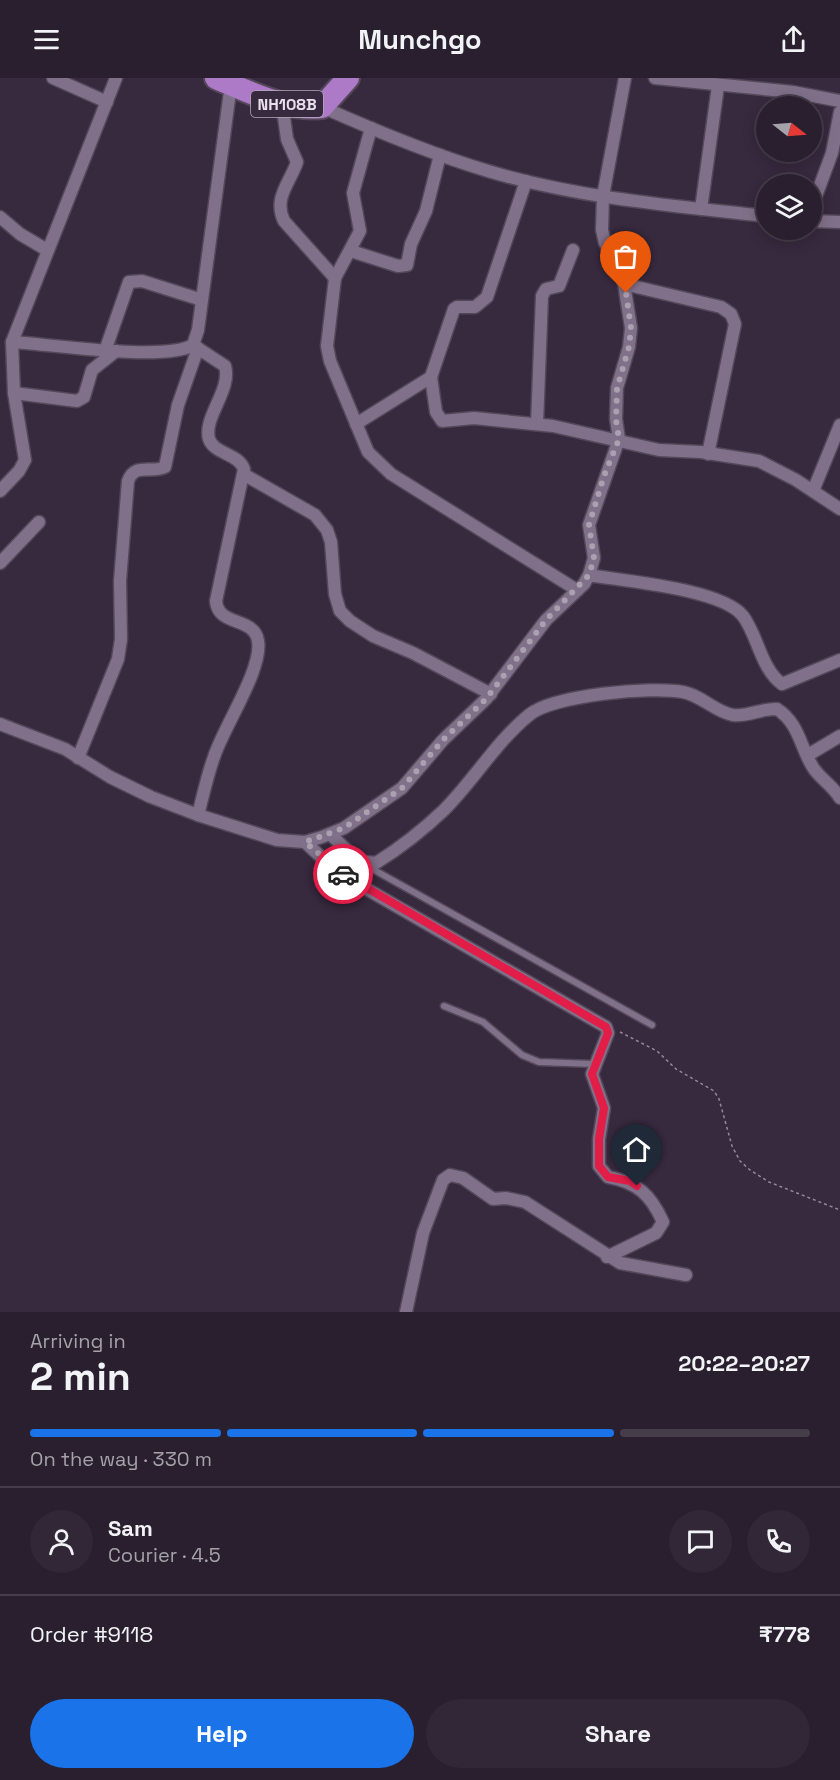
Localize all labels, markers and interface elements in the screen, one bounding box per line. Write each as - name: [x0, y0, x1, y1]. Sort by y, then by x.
- text: Munchgo: [358, 22, 482, 57]
- icon: menu: [30, 23, 63, 56]
- icon: share: [777, 23, 810, 56]
- road number: NH108B: [251, 91, 323, 117]
- north arrow: [756, 96, 822, 162]
- map controls: [756, 96, 822, 240]
- button: layers: [756, 174, 822, 240]
- pin: [600, 231, 651, 293]
- icon: bag: [609, 240, 642, 273]
- courier: [313, 844, 373, 904]
- icon: car: [327, 858, 360, 891]
- pin: [611, 1124, 662, 1186]
- icon: home: [620, 1133, 653, 1166]
- text: Arriving in: [30, 1328, 126, 1354]
- text: 20:22–20:27: [678, 1349, 810, 1377]
- text: 2 min: [30, 1352, 131, 1401]
- text: On the way · 330 m: [30, 1446, 212, 1472]
- button: person: [30, 1510, 93, 1573]
- button: chat: [669, 1510, 732, 1573]
- button: phone: [747, 1510, 810, 1573]
- text: Sam: [108, 1514, 153, 1542]
- text: Courier · 4.5: [108, 1542, 221, 1568]
- text: Order #9118: [30, 1620, 153, 1648]
- text: ₹778: [759, 1620, 810, 1648]
- button: Help: [30, 1699, 414, 1768]
- button: Share: [426, 1699, 810, 1768]

